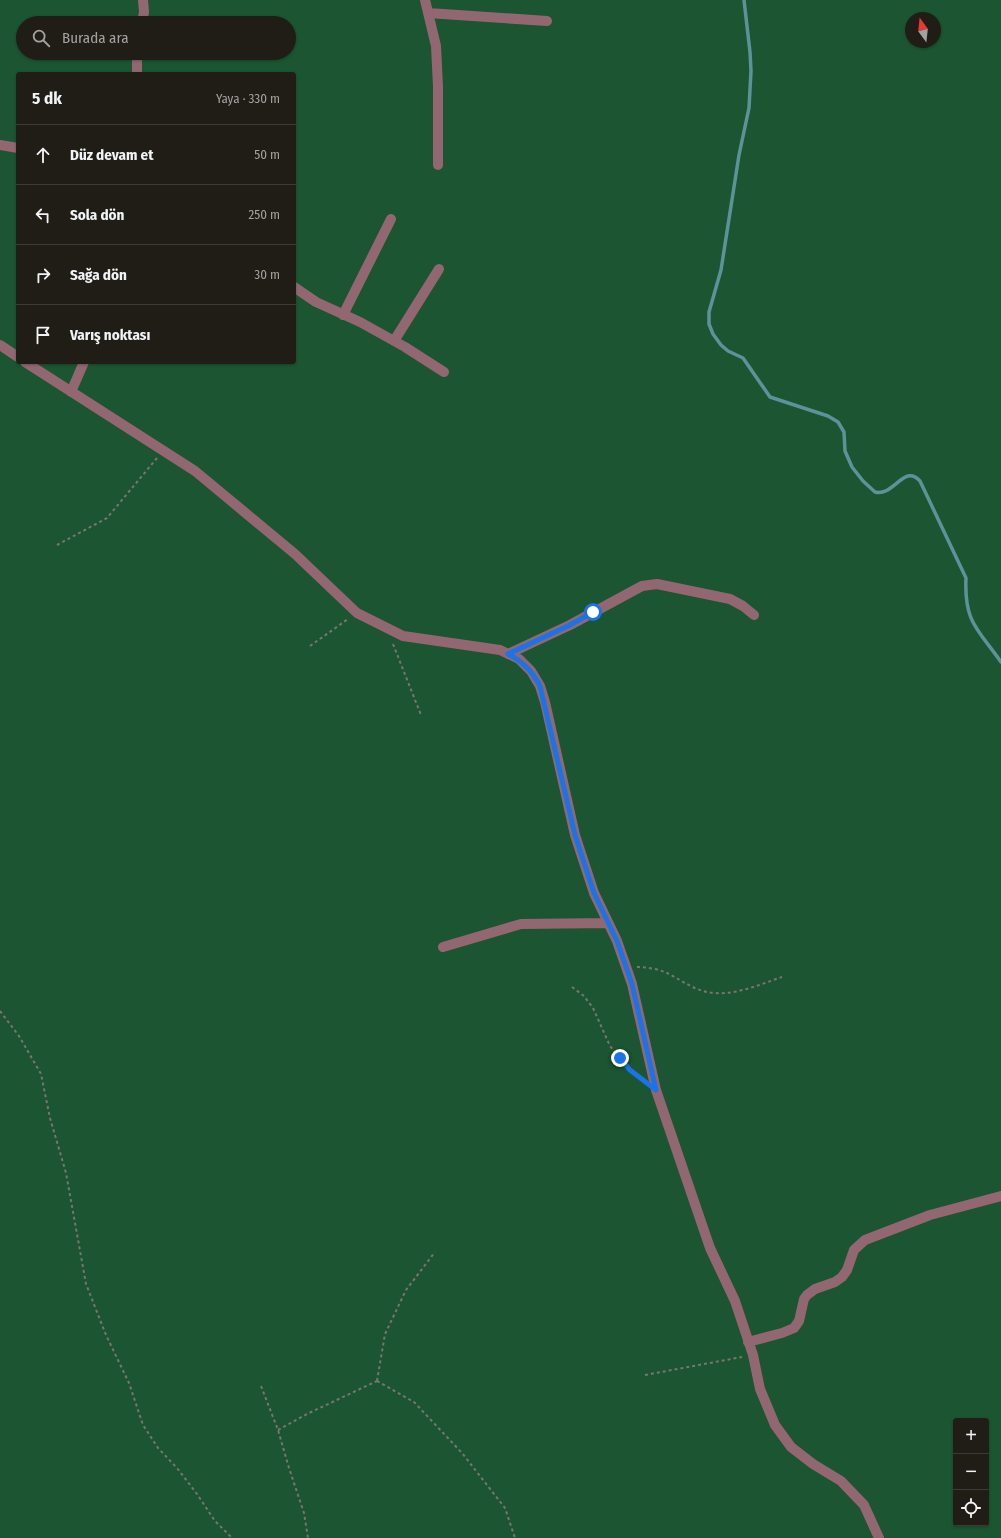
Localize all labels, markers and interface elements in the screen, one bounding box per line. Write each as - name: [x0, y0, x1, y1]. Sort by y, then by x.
- north arrow: [905, 12, 941, 48]
- search box: [16, 16, 296, 60]
- icon: search: [30, 27, 52, 49]
- text: Burada ara: [62, 29, 129, 47]
- text: 5 dk: [32, 88, 62, 109]
- text: Yaya · 330 m: [216, 91, 280, 106]
- icon: ahead: [32, 144, 54, 166]
- text: Düz devam et: [70, 146, 153, 164]
- text: 50 m: [254, 147, 280, 162]
- icon: left: [32, 204, 54, 226]
- text: Sola dön: [70, 206, 124, 224]
- text: 250 m: [248, 207, 280, 222]
- icon: right: [32, 264, 54, 286]
- text: Sağa dön: [70, 266, 127, 284]
- text: 30 m: [254, 267, 280, 282]
- icon: arrive: [32, 324, 54, 346]
- text: Varış noktası: [70, 326, 150, 344]
- route start: [584, 603, 602, 621]
- route end: [611, 1049, 629, 1067]
- map controls: [953, 1418, 989, 1526]
- button: +: [953, 1418, 989, 1454]
- button: −: [953, 1454, 989, 1490]
- button: locate: [953, 1490, 989, 1526]

